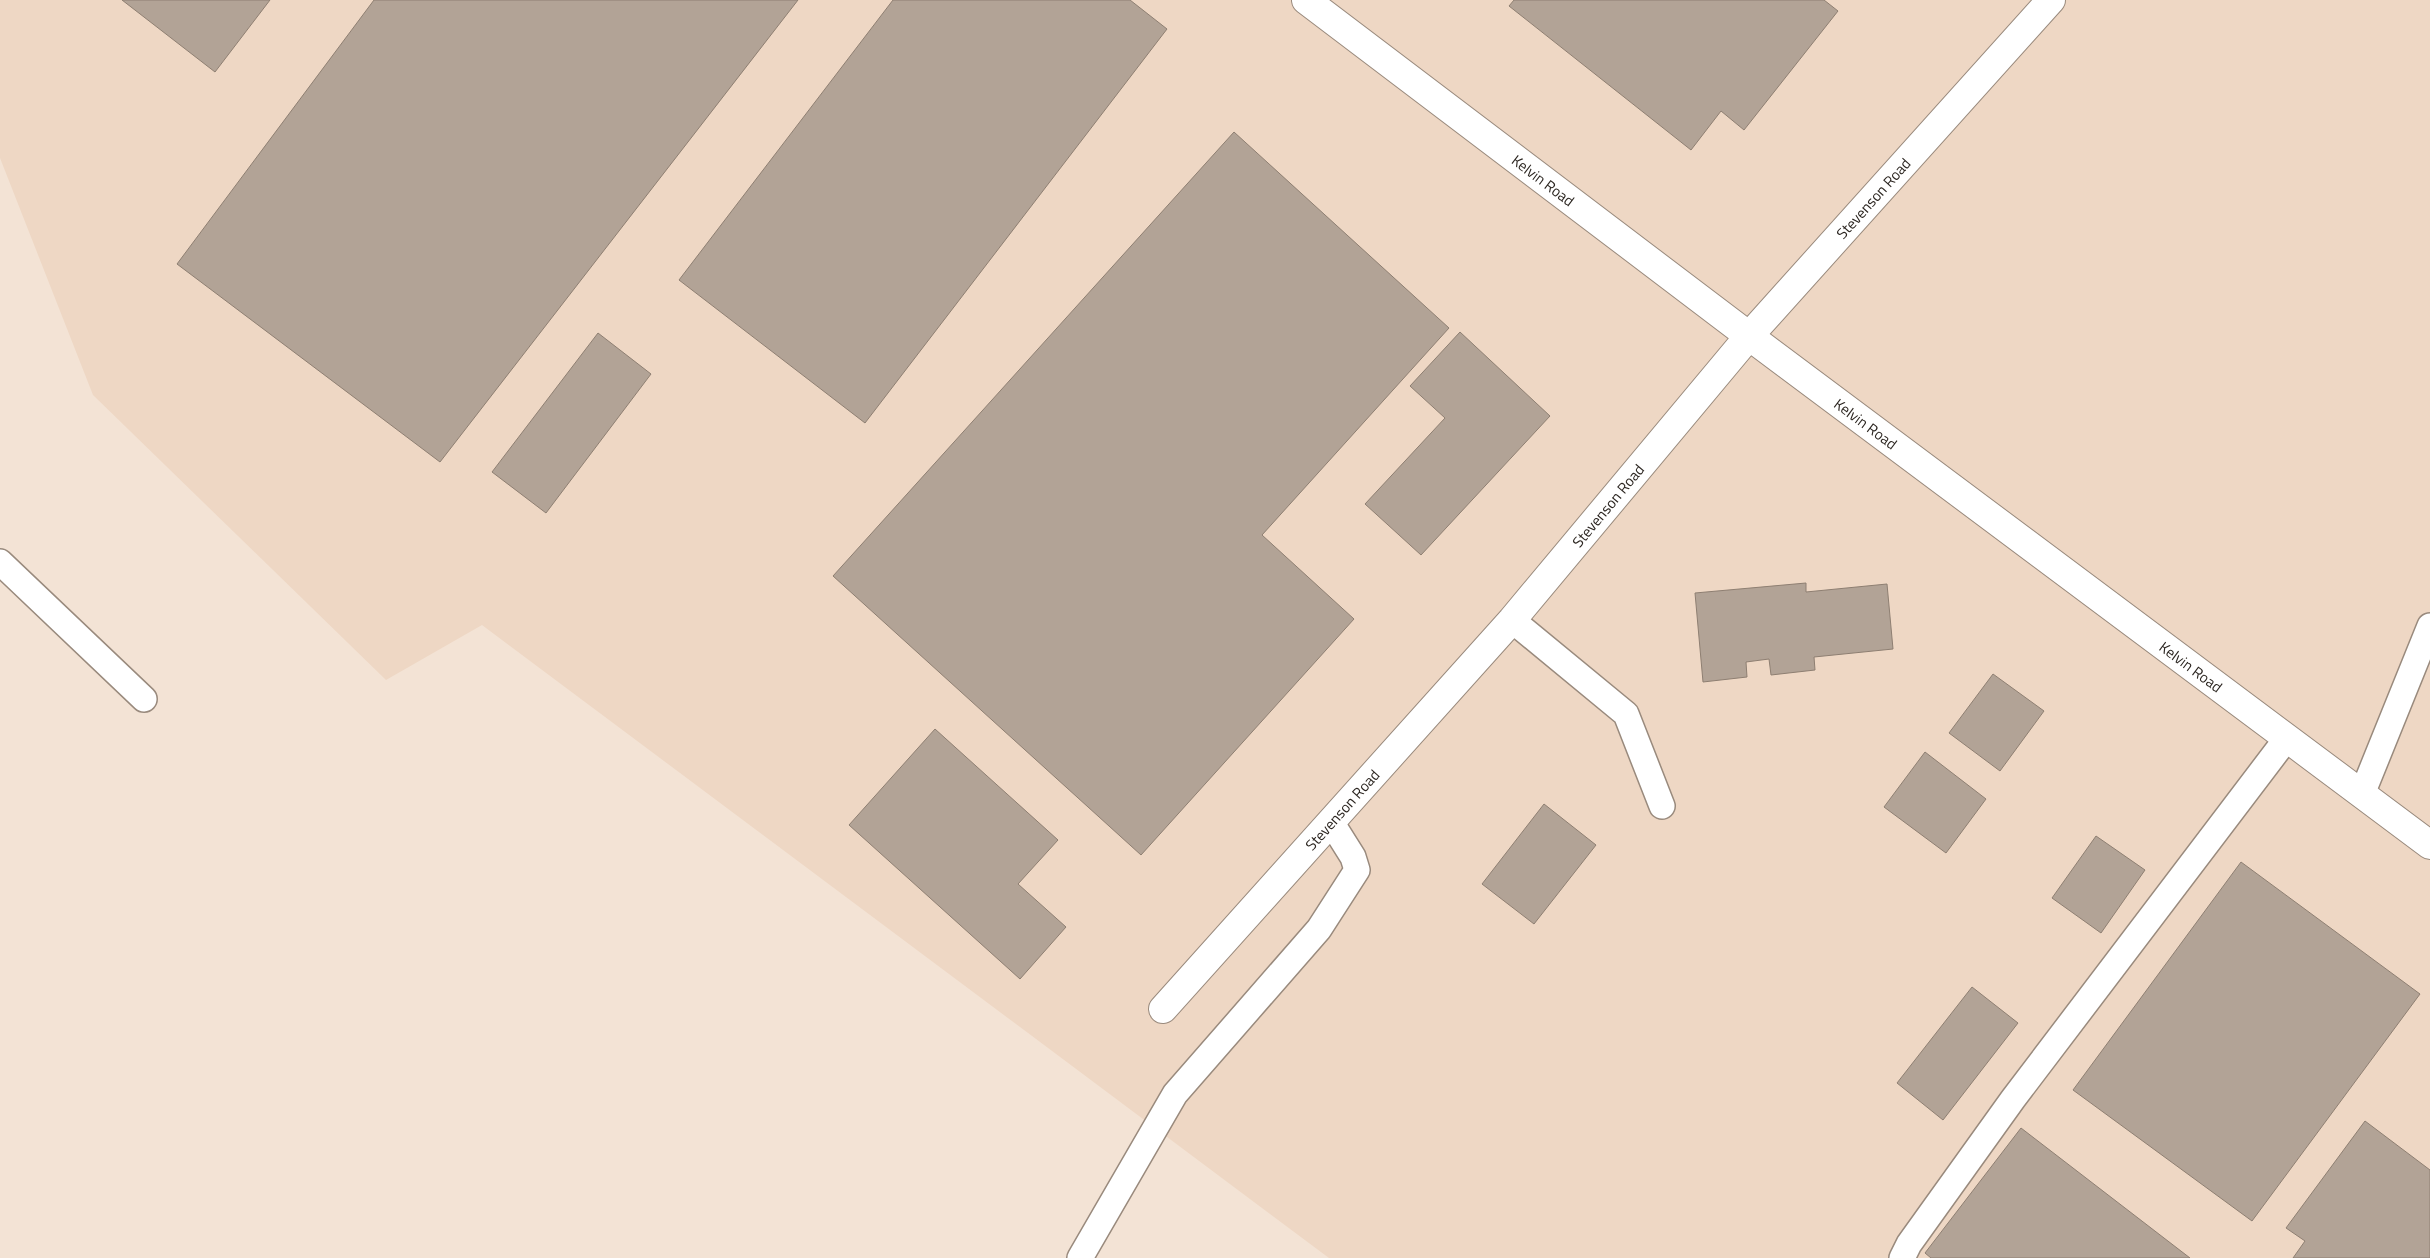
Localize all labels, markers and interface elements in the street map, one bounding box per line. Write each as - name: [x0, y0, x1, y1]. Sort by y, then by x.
- street label: Kelvin Road: [1507, 149, 1580, 212]
- street label: Stevenson Road: [1830, 152, 1916, 244]
- street label: Kelvin Road: [1830, 392, 1902, 455]
- street label: Stevenson Road: [1566, 459, 1649, 552]
- street label: Kelvin Road: [2155, 635, 2228, 698]
- street label: Stevenson Road: [1299, 764, 1385, 855]

